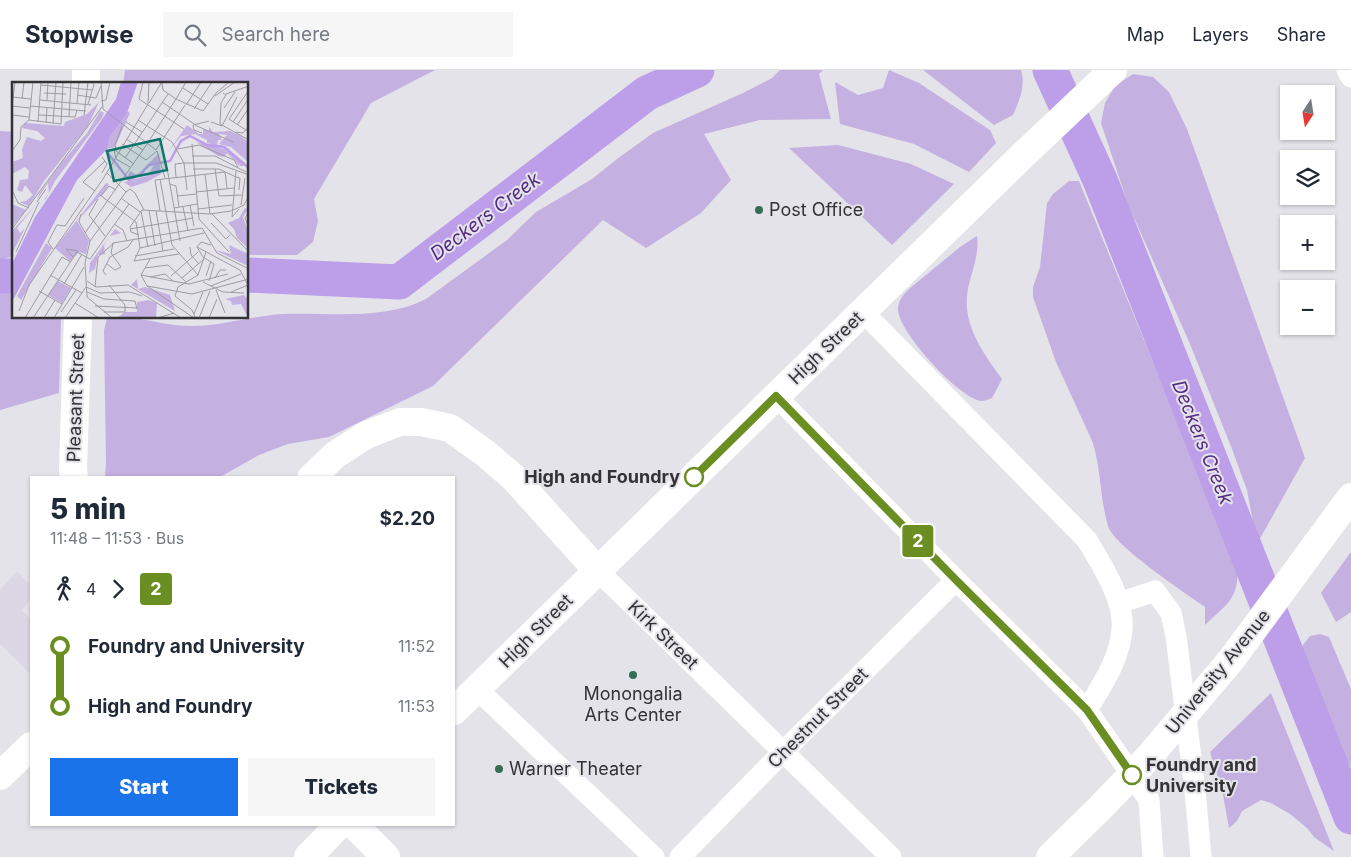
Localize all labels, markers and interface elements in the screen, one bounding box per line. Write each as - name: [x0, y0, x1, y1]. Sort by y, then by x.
- search box: [163, 12, 513, 57]
- text: Stopwise: [25, 20, 133, 49]
- icon: search: [181, 21, 209, 49]
- text: Search here: [221, 23, 330, 46]
- text: Map: [1127, 24, 1164, 45]
- text: Layers: [1192, 24, 1249, 45]
- text: Share: [1277, 24, 1326, 45]
- inset map: [12, 82, 249, 319]
- north arrow: [1280, 85, 1335, 140]
- map controls: [1280, 85, 1335, 335]
- button: layers: [1280, 150, 1335, 205]
- water label: Deckers Creek: [426, 167, 545, 265]
- place label: Post Office: [769, 199, 863, 220]
- marker: Post Office: [753, 204, 765, 216]
- button: +: [1280, 215, 1335, 270]
- button: −: [1280, 280, 1335, 335]
- street label: High Street: [784, 307, 867, 388]
- street label: Pleasant Street: [63, 333, 88, 463]
- water label: Deckers Creek: [1167, 377, 1238, 508]
- place label: High and Foundry: [524, 466, 680, 487]
- marker: High and Foundry: [684, 467, 704, 487]
- text: 5 min: [50, 492, 126, 526]
- text: $2.20: [379, 507, 435, 530]
- line badge: 2: [902, 525, 934, 557]
- text: 11:48 – 11:53 · Bus: [50, 528, 184, 548]
- text: 2: [912, 530, 924, 551]
- icon: walk: [50, 575, 78, 603]
- icon: forward: [104, 575, 132, 603]
- text: 2: [150, 578, 162, 599]
- text: 4: [86, 579, 96, 599]
- street label: High Street: [495, 589, 577, 672]
- street label: Kirk Street: [624, 596, 703, 673]
- street label: University Avenue: [1161, 605, 1274, 738]
- text: Foundry and University: [88, 635, 305, 658]
- text: 11:52: [398, 636, 435, 656]
- street label: Chestnut Street: [763, 663, 872, 772]
- marker: Monongalia Arts Center: [627, 669, 639, 681]
- place label: Monongalia Arts Center: [583, 683, 683, 725]
- text: High and Foundry: [88, 695, 252, 718]
- text: 11:53: [398, 696, 435, 716]
- place label: Foundry and University: [1146, 754, 1257, 796]
- button: Start: [50, 758, 238, 816]
- button: Tickets: [248, 758, 435, 816]
- place label: Warner Theater: [509, 758, 642, 779]
- marker: Warner Theater: [493, 763, 505, 775]
- marker: Foundry and University: [1122, 765, 1142, 785]

